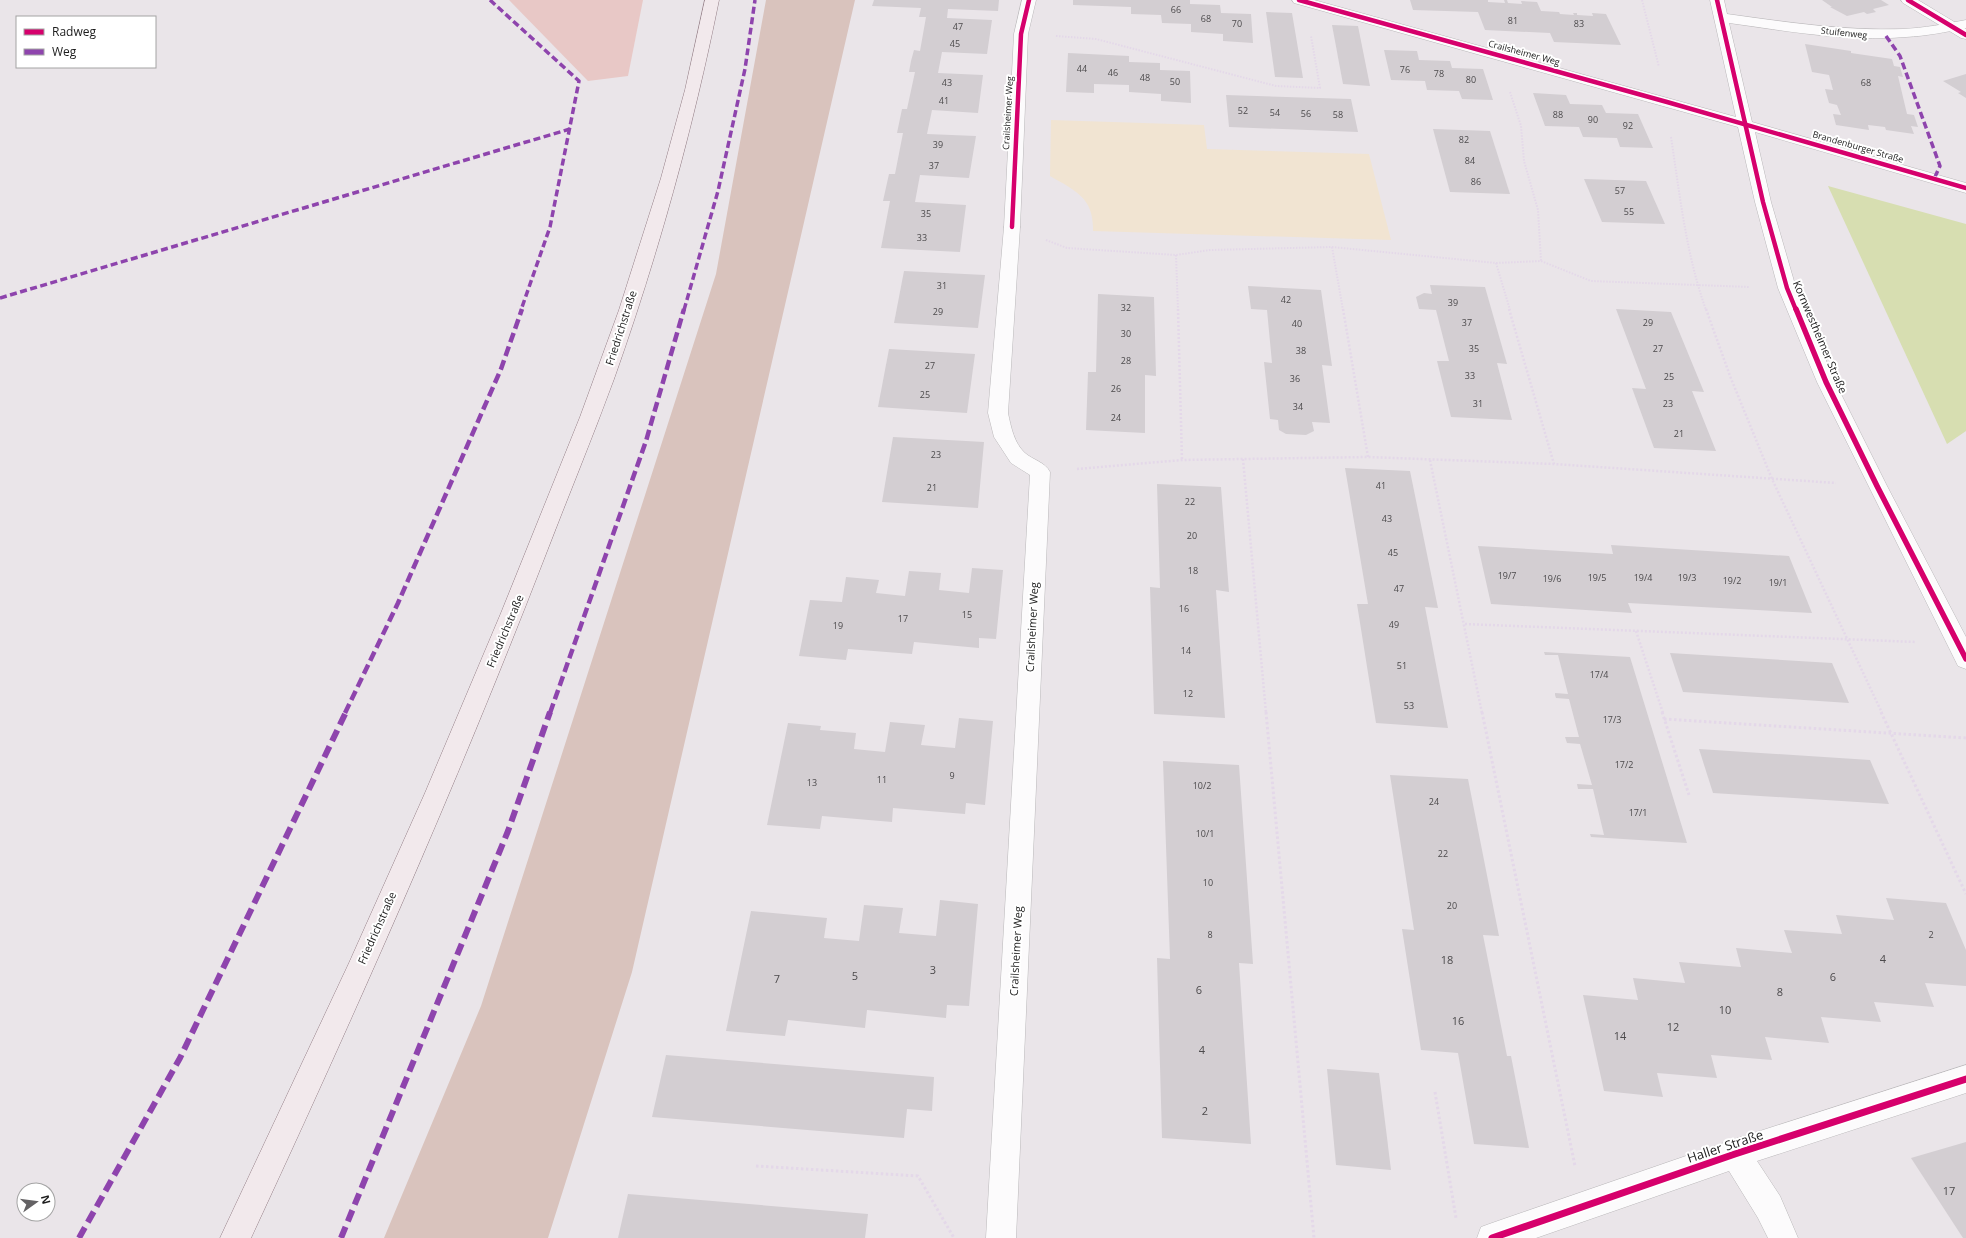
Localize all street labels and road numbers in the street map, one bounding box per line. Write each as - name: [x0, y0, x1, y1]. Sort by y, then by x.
- street label: Stuifenweg: [1820, 24, 1868, 41]
- street label: Crailsheimer Weg: [1487, 37, 1562, 68]
- street label: Crailsheimer Weg: [999, 76, 1016, 150]
- street label: Brandenburger Straße: [1811, 127, 1905, 166]
- street label: Kornwestheimer Straße: [1790, 278, 1851, 396]
- street label: Friedrichstraße: [601, 288, 640, 367]
- street label: Crailsheimer Weg: [1022, 582, 1041, 672]
- street label: Friedrichstraße: [482, 592, 527, 670]
- street label: Friedrichstraße: [354, 889, 399, 966]
- street label: Crailsheimer Weg: [1006, 906, 1025, 996]
- street label: Haller Straße: [1685, 1125, 1765, 1167]

